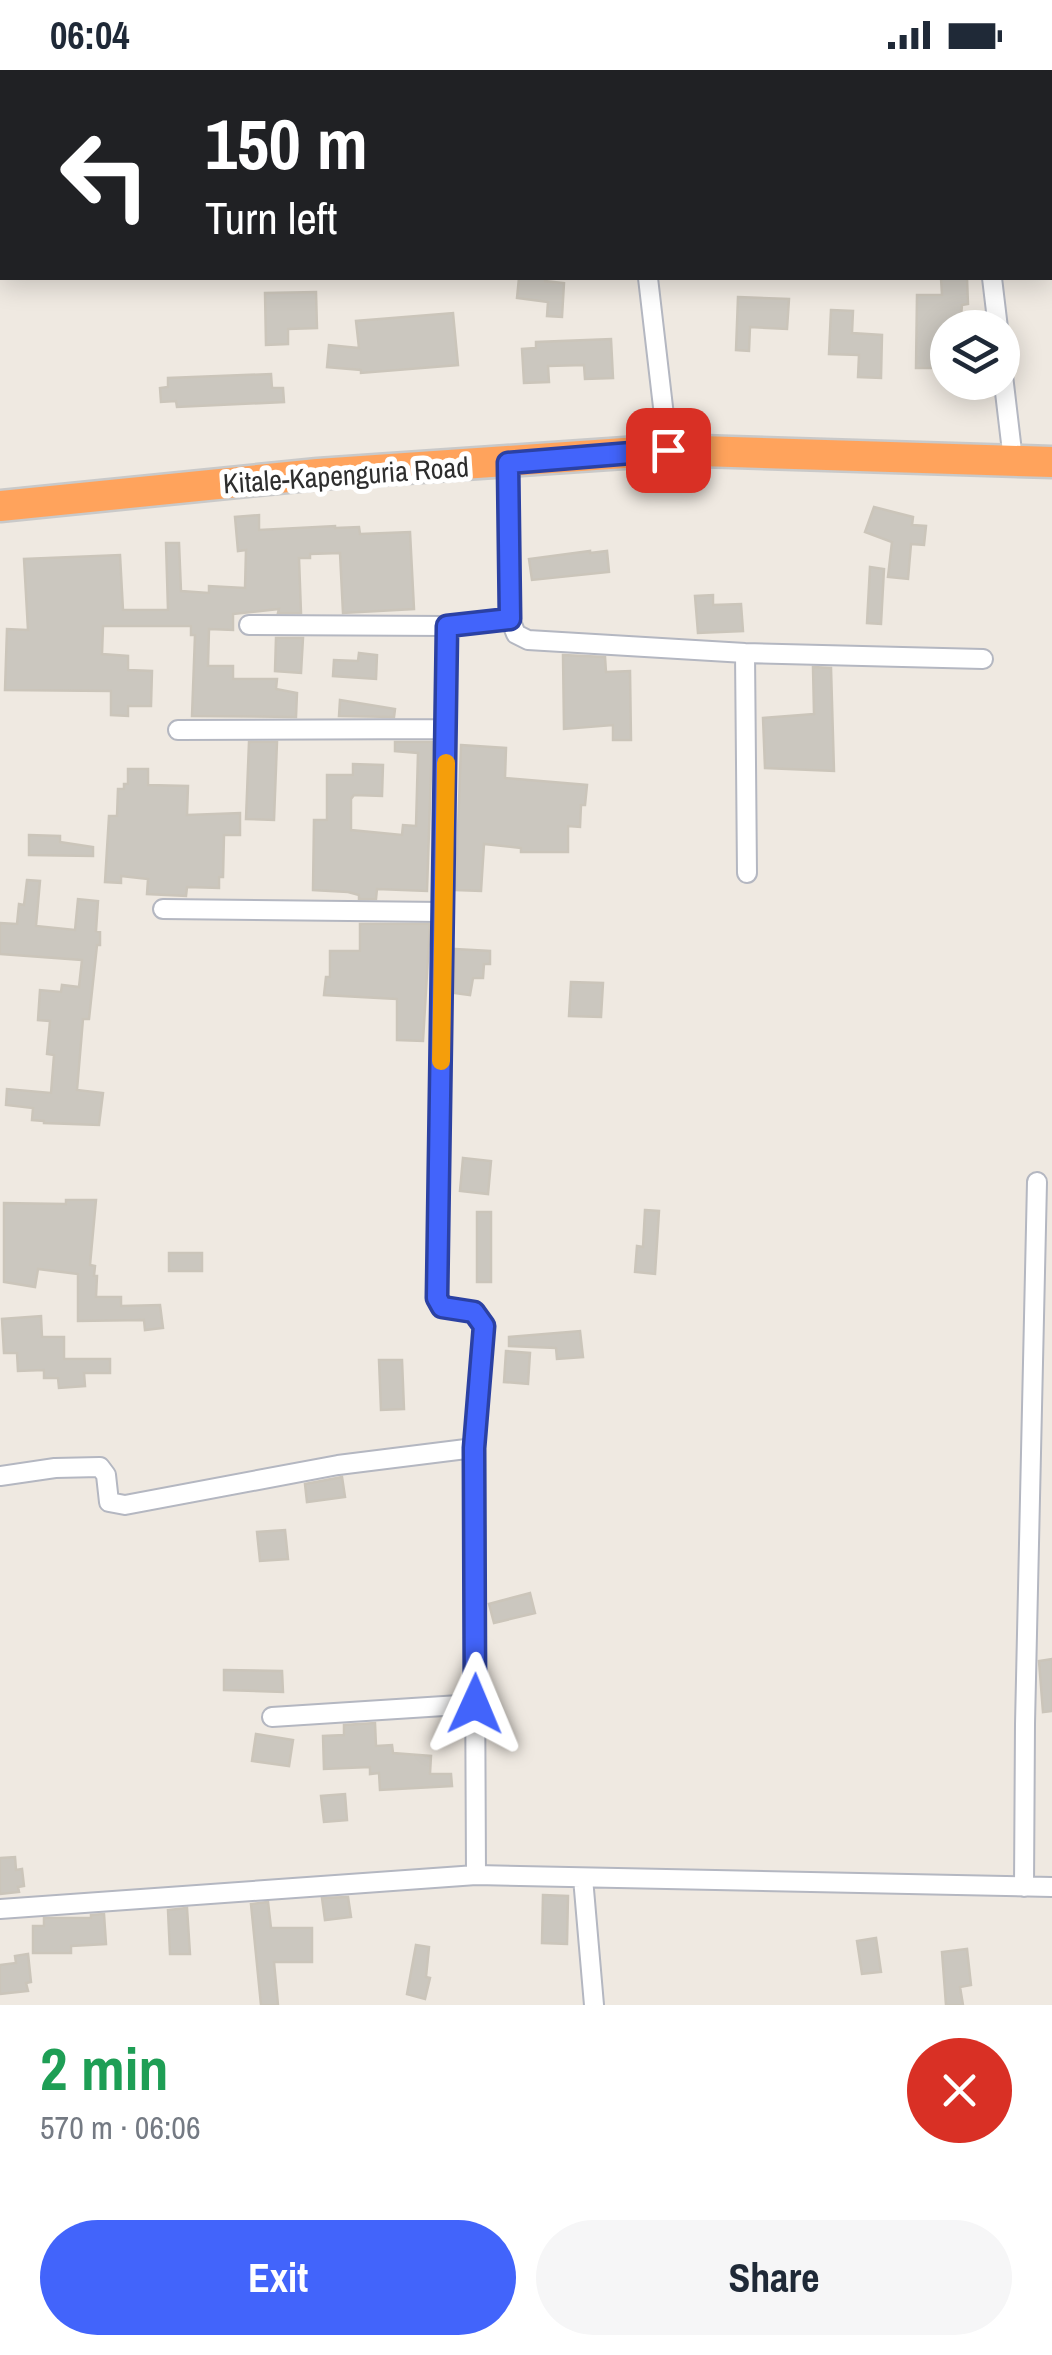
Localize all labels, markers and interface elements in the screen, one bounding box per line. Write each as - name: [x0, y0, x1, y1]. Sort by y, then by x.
- text: 06:04: [50, 10, 130, 61]
- text: 150 m: [205, 97, 368, 191]
- icon: left: [40, 110, 170, 240]
- text: Turn left: [205, 187, 337, 248]
- map controls: [930, 310, 1020, 400]
- button: layers: [930, 310, 1020, 400]
- pin: [626, 408, 711, 493]
- icon: arrive: [641, 423, 696, 478]
- street label: Kitale-Kapenguria Road: [222, 447, 470, 503]
- position arrow: [423, 1652, 527, 1756]
- text: 2 min: [40, 2028, 169, 2109]
- button: close: [907, 2038, 1012, 2143]
- text: 570 m · 06:06: [40, 2106, 200, 2149]
- button: Exit: [40, 2220, 516, 2335]
- button: Share: [536, 2220, 1012, 2335]

